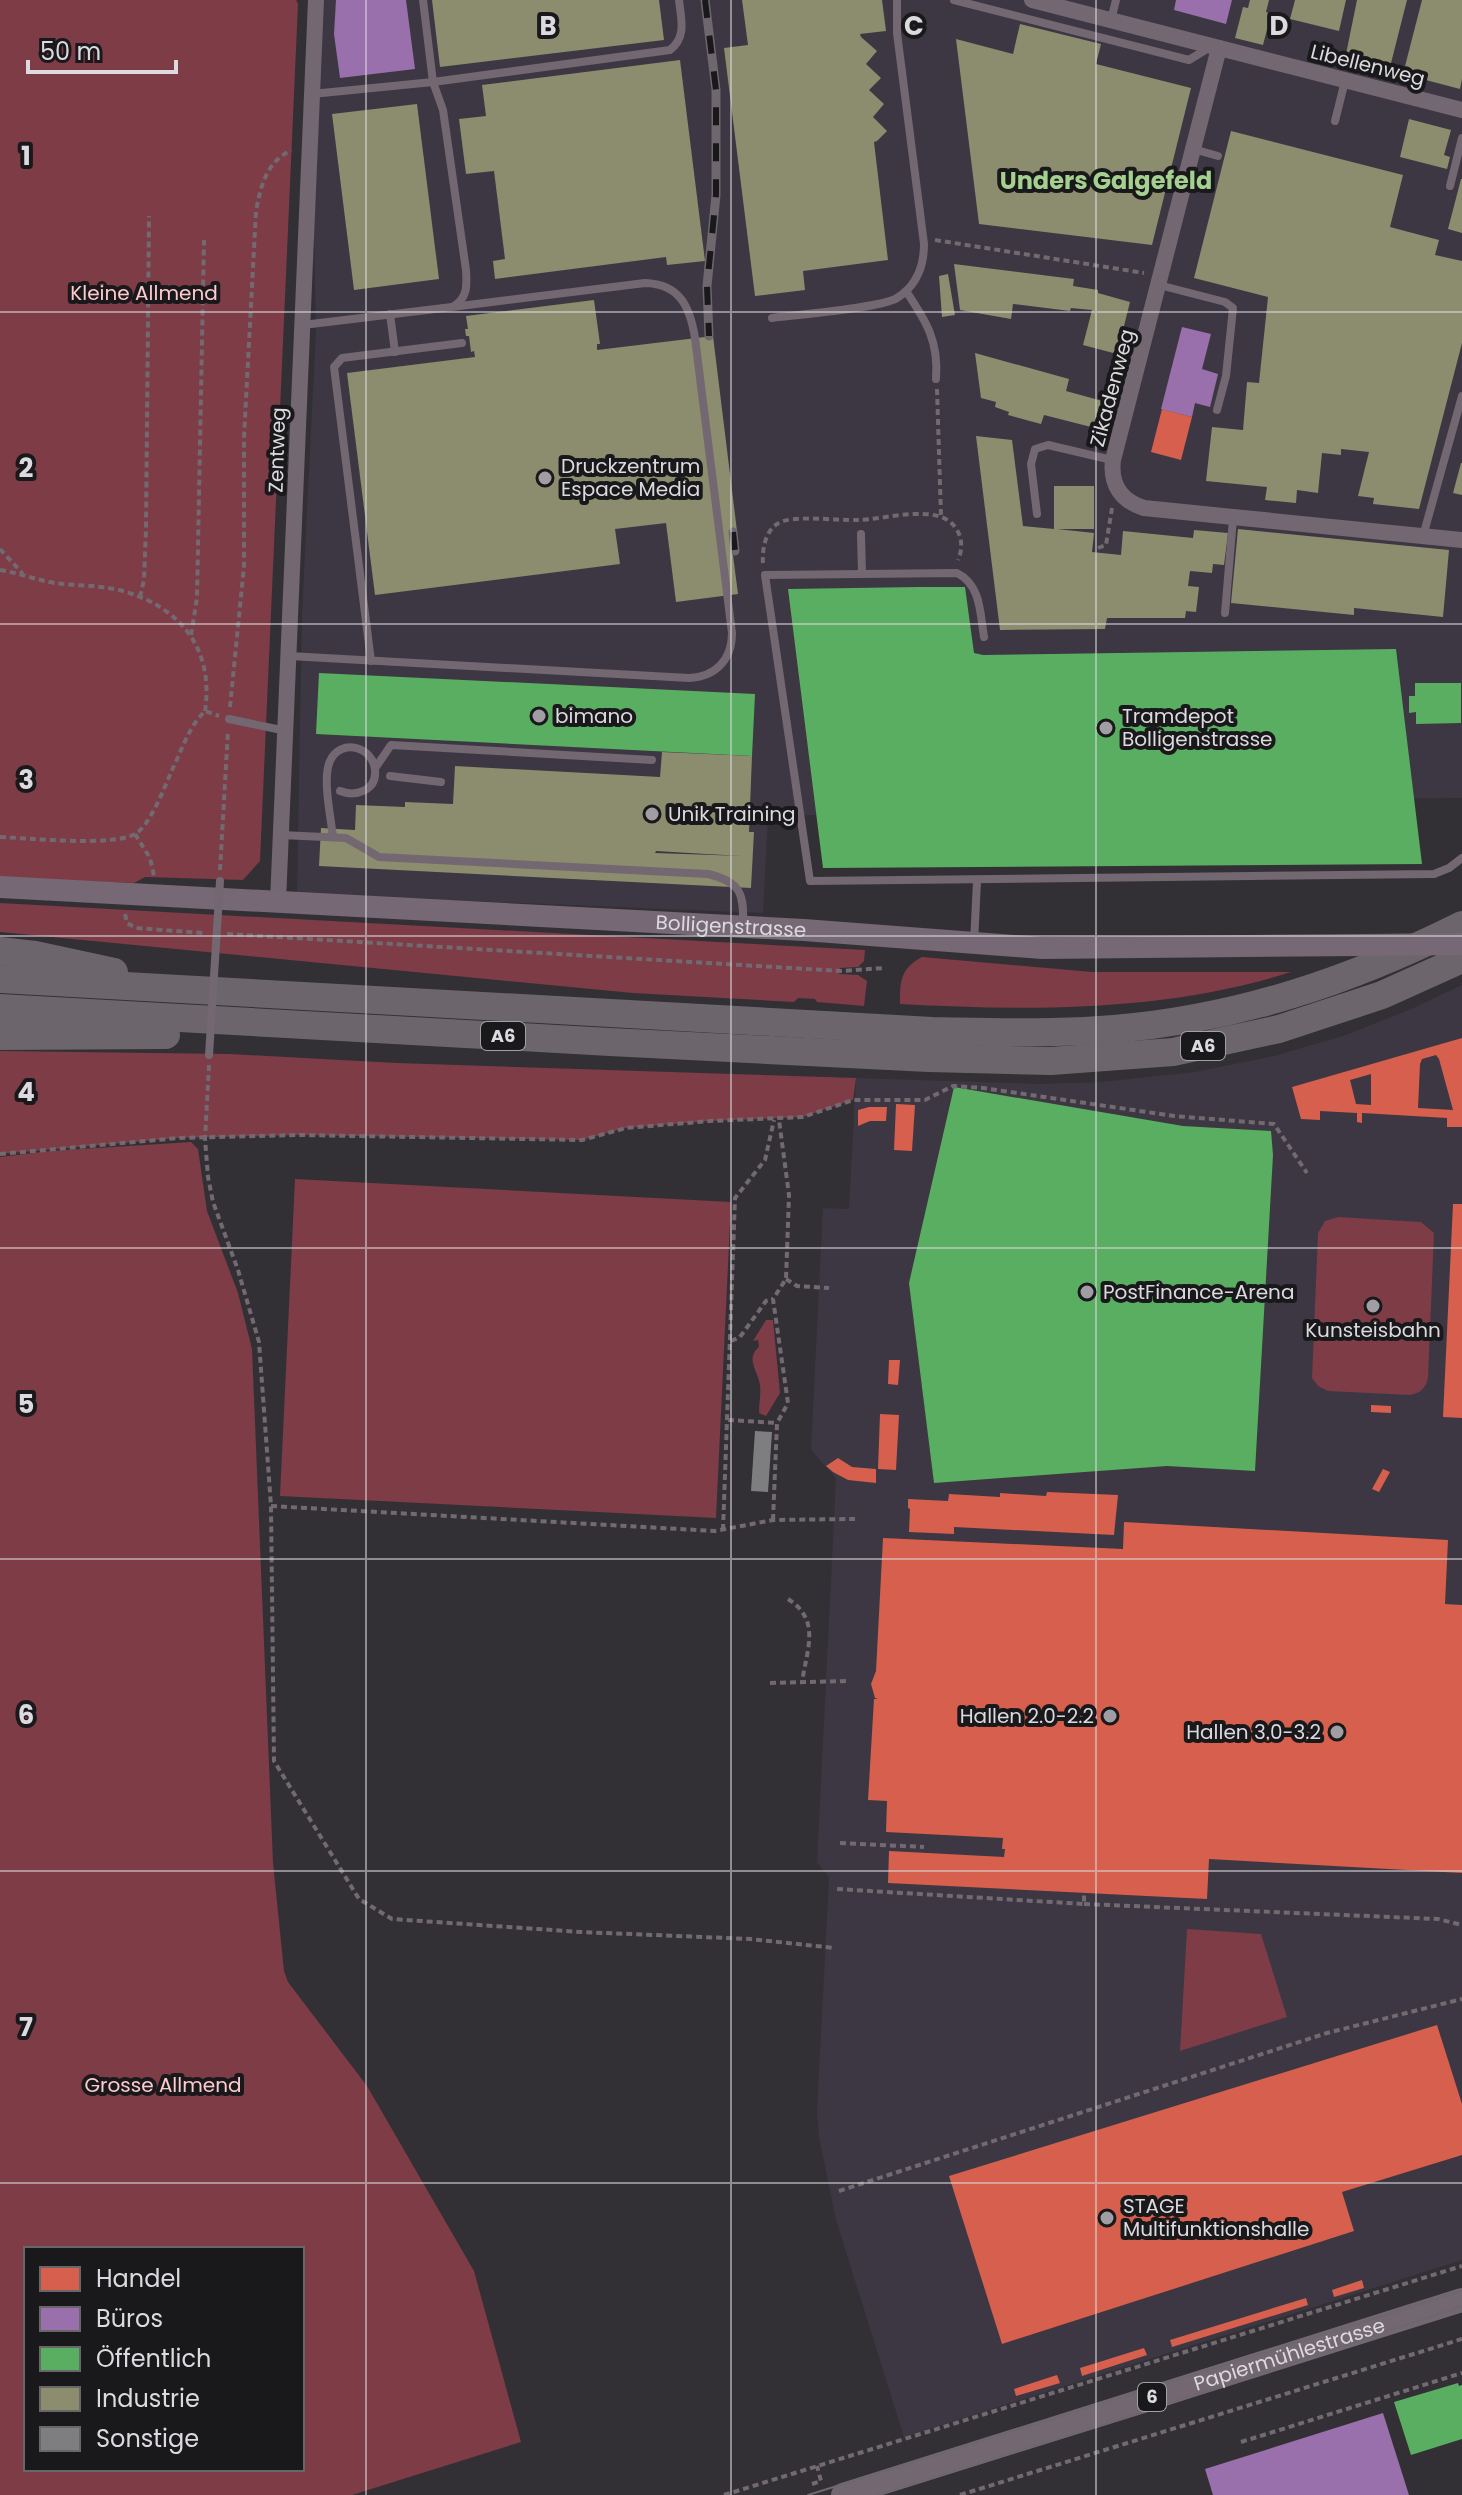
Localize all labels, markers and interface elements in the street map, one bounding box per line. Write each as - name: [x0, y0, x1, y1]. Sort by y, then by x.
- text: B: [539, 8, 557, 44]
- text: C: [904, 8, 924, 44]
- text: D: [1270, 8, 1289, 44]
- scale bar: [28, 24, 176, 74]
- text: 50 m: [40, 35, 101, 68]
- street label: Libellenweg: [1308, 37, 1428, 93]
- text: 1: [21, 138, 31, 174]
- district label: Unders Galgefeld: [1000, 164, 1212, 197]
- park label: Kleine Allmend: [70, 279, 218, 307]
- street label: Zikadenweg: [1083, 326, 1141, 450]
- street label: Zentweg: [262, 407, 292, 493]
- text: 2: [19, 450, 34, 486]
- place label: Druckzentrum Espace Media: [561, 452, 700, 503]
- marker: Druckzentrum Espace Media: [536, 469, 554, 487]
- place label: bimano: [555, 702, 633, 730]
- place label: Tramdepot Bolligenstrasse: [1122, 702, 1273, 753]
- marker: bimano: [530, 707, 548, 725]
- marker: Tramdepot Bolligenstrasse: [1097, 719, 1115, 737]
- text: 3: [18, 762, 34, 798]
- place label: Unik Training: [668, 800, 796, 828]
- marker: Unik Training: [643, 805, 661, 823]
- street label: Bolligenstrasse: [655, 908, 807, 944]
- road number: A6: [481, 1022, 525, 1050]
- road number: A6: [1181, 1032, 1225, 1060]
- text: 4: [17, 1074, 35, 1110]
- place label: PostFinance-Arena: [1103, 1278, 1294, 1306]
- marker: PostFinance-Arena: [1078, 1283, 1096, 1301]
- marker: Kunsteisbahn: [1364, 1297, 1382, 1315]
- place label: Kunsteisbahn: [1305, 1316, 1441, 1344]
- text: 5: [18, 1386, 34, 1422]
- text: 6: [18, 1697, 34, 1733]
- place label: Hallen 2.0-2.2: [960, 1702, 1094, 1730]
- marker: Hallen 2.0-2.2: [1101, 1707, 1119, 1725]
- place label: Hallen 3.0-3.2: [1186, 1718, 1321, 1746]
- marker: Hallen 3.0-3.2: [1328, 1723, 1346, 1741]
- text: 7: [19, 2009, 33, 2045]
- park label: Grosse Allmend: [84, 2071, 242, 2099]
- place label: STAGE Multifunktionshalle: [1123, 2192, 1309, 2243]
- marker: STAGE Multifunktionshalle: [1098, 2209, 1116, 2227]
- legend: [24, 2247, 304, 2471]
- text: Handel: [96, 2262, 181, 2295]
- text: Büros: [96, 2302, 163, 2335]
- street label: Papiermühlestrasse: [1190, 2311, 1389, 2398]
- text: Öffentlich: [96, 2342, 211, 2375]
- text: Industrie: [96, 2382, 200, 2415]
- road number: 6: [1138, 2383, 1166, 2411]
- text: Sonstige: [96, 2422, 199, 2455]

